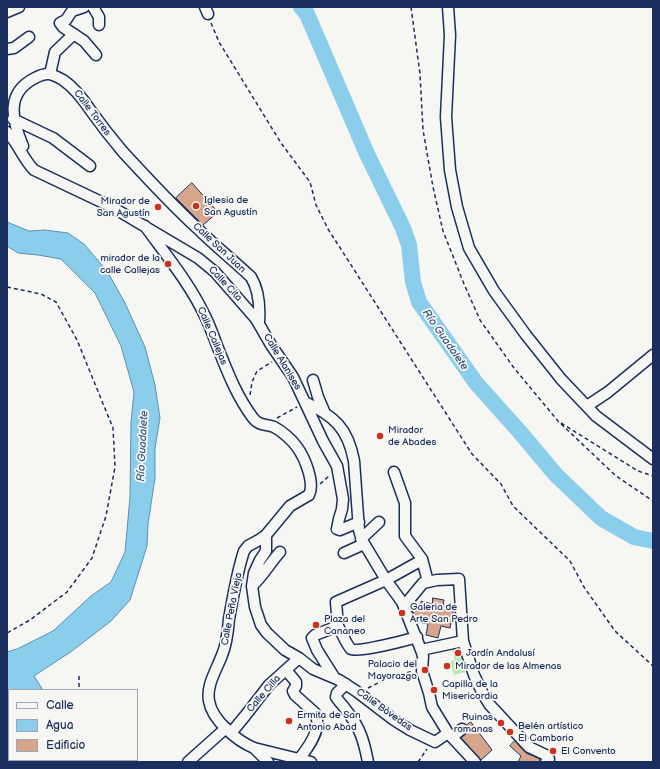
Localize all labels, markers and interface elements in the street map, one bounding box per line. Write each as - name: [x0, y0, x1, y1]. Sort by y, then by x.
- street label: Calle Torres: [71, 88, 113, 138]
- place label: Iglesia de San Agustín: [204, 194, 257, 218]
- place label: Mirador de San Agustín: [97, 195, 150, 218]
- marker: Iglesia de San Agustín: [191, 201, 201, 211]
- marker: Mirador de San Agustín: [153, 202, 163, 212]
- street label: Calle San Juan: [190, 220, 248, 276]
- place label: mirador de la calle Callejas: [100, 252, 160, 276]
- marker: mirador de la calle Callejas: [163, 259, 173, 269]
- street label: Calle Cita: [206, 264, 244, 304]
- street label: Calle Callejas: [194, 305, 230, 367]
- water label: Río Guadalete: [419, 307, 471, 373]
- street label: Calle Alanises: [260, 332, 304, 392]
- water label: Río Guadalete: [135, 410, 151, 482]
- place label: Mirador de Abades: [388, 424, 436, 448]
- marker: Mirador de Abades: [375, 431, 385, 441]
- street label: Calle Peña Vieja: [219, 571, 245, 647]
- place label: Galeria de Arte San Pedro: [410, 601, 478, 624]
- marker: Galeria de Arte San Pedro: [397, 608, 407, 618]
- place label: Plaza del Cananeo: [324, 613, 365, 636]
- marker: Plaza del Cananeo: [311, 620, 321, 630]
- place label: Jardín Andalusí: [466, 647, 535, 659]
- marker: Jardín Andalusí: [453, 648, 463, 658]
- place label: Palacio del Mayorazgo: [368, 658, 417, 682]
- place label: Mirador de las Almenas: [455, 660, 561, 672]
- marker: Mirador de las Almenas: [442, 661, 452, 671]
- marker: Palacio del Mayorazgo: [420, 665, 430, 675]
- street label: Calle Cilla: [245, 673, 283, 715]
- place label: Capilla de la Misericordia: [442, 678, 498, 702]
- marker: Capilla de la Misericordia: [429, 685, 439, 695]
- street label: Calle Bóvedas: [354, 686, 414, 734]
- legend: [8, 689, 138, 761]
- text: Calle: [46, 698, 74, 713]
- place label: Ermita de San Antonio Abad: [297, 709, 361, 732]
- place label: Ruinas romanas: [454, 711, 493, 734]
- marker: Ermita de San Antonio Abad: [284, 716, 294, 726]
- text: Agua: [46, 718, 74, 733]
- marker: Ruinas romanas: [496, 718, 506, 728]
- place label: Belén artístico El Camborio: [518, 720, 583, 744]
- marker: Belén artístico El Camborio: [505, 727, 515, 737]
- text: Edificio: [46, 738, 85, 753]
- place label: El Convento: [561, 745, 616, 757]
- marker: El Convento: [548, 746, 558, 756]

